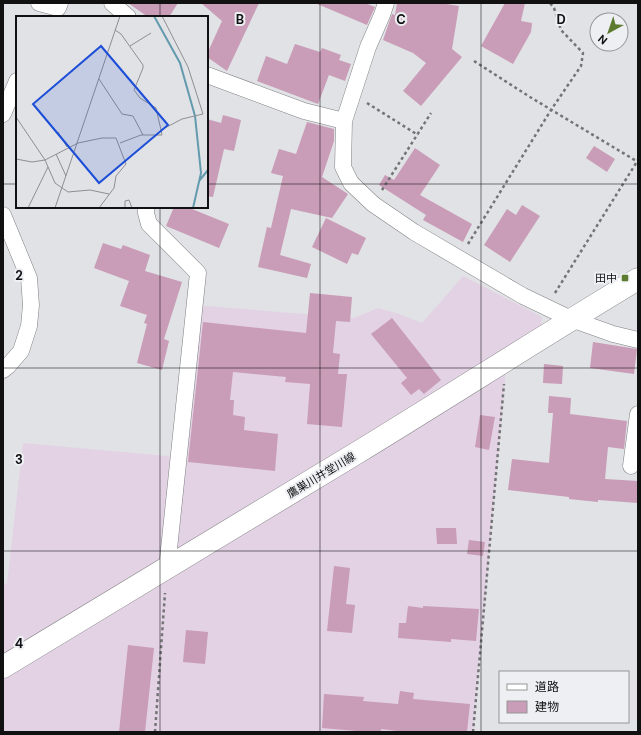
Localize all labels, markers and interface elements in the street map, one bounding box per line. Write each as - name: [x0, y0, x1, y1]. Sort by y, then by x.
- text: B: [236, 11, 244, 28]
- text: C: [396, 11, 406, 28]
- text: D: [556, 11, 566, 28]
- north arrow: [589, 12, 629, 52]
- inset map: [16, 16, 208, 208]
- text: N: [595, 32, 610, 48]
- text: 2: [15, 267, 23, 284]
- place label: 田中: [595, 271, 617, 285]
- marker: 田中: [620, 273, 630, 283]
- street label: 鷹巣川井堂川線: [284, 449, 358, 501]
- text: 3: [15, 451, 23, 468]
- text: 4: [15, 635, 23, 652]
- legend: [499, 671, 629, 723]
- text: 道路: [535, 679, 559, 695]
- text: 建物: [535, 699, 559, 715]

